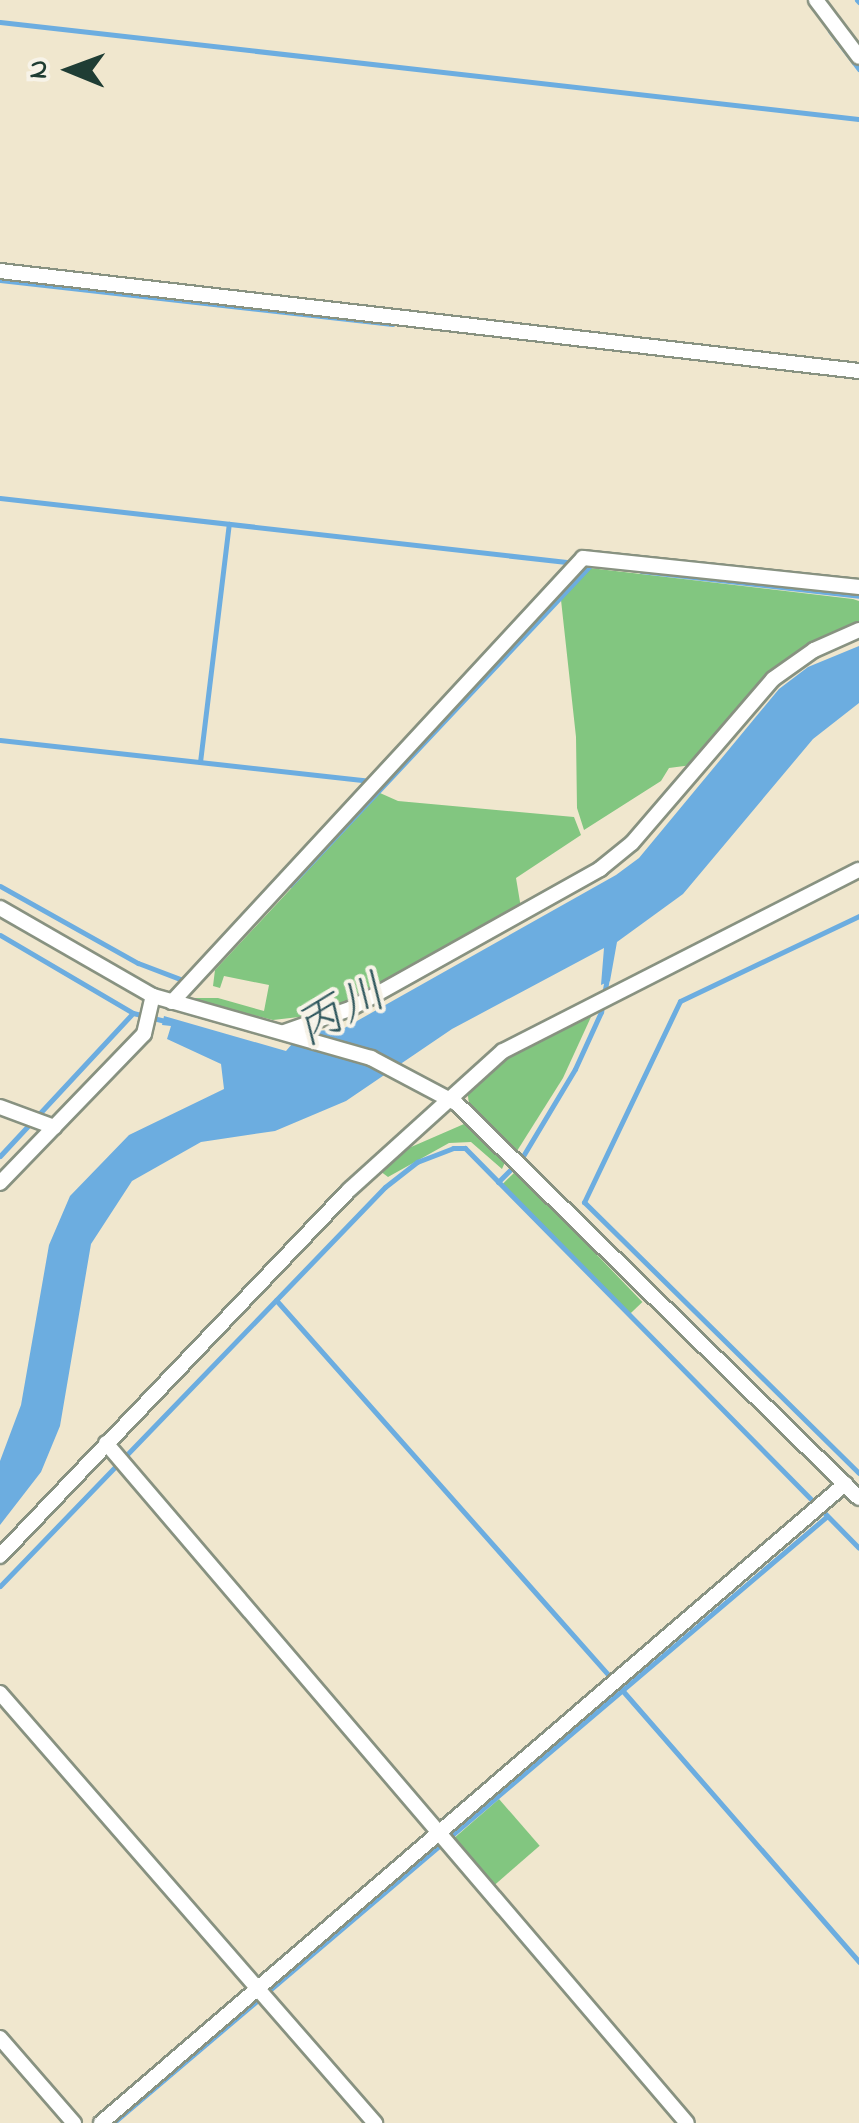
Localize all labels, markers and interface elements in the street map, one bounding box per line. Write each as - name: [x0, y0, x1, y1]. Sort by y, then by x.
- north arrow: [20, 20, 120, 120]
- text: N: [19, 60, 60, 79]
- water label: 丙川: [286, 965, 398, 1061]

